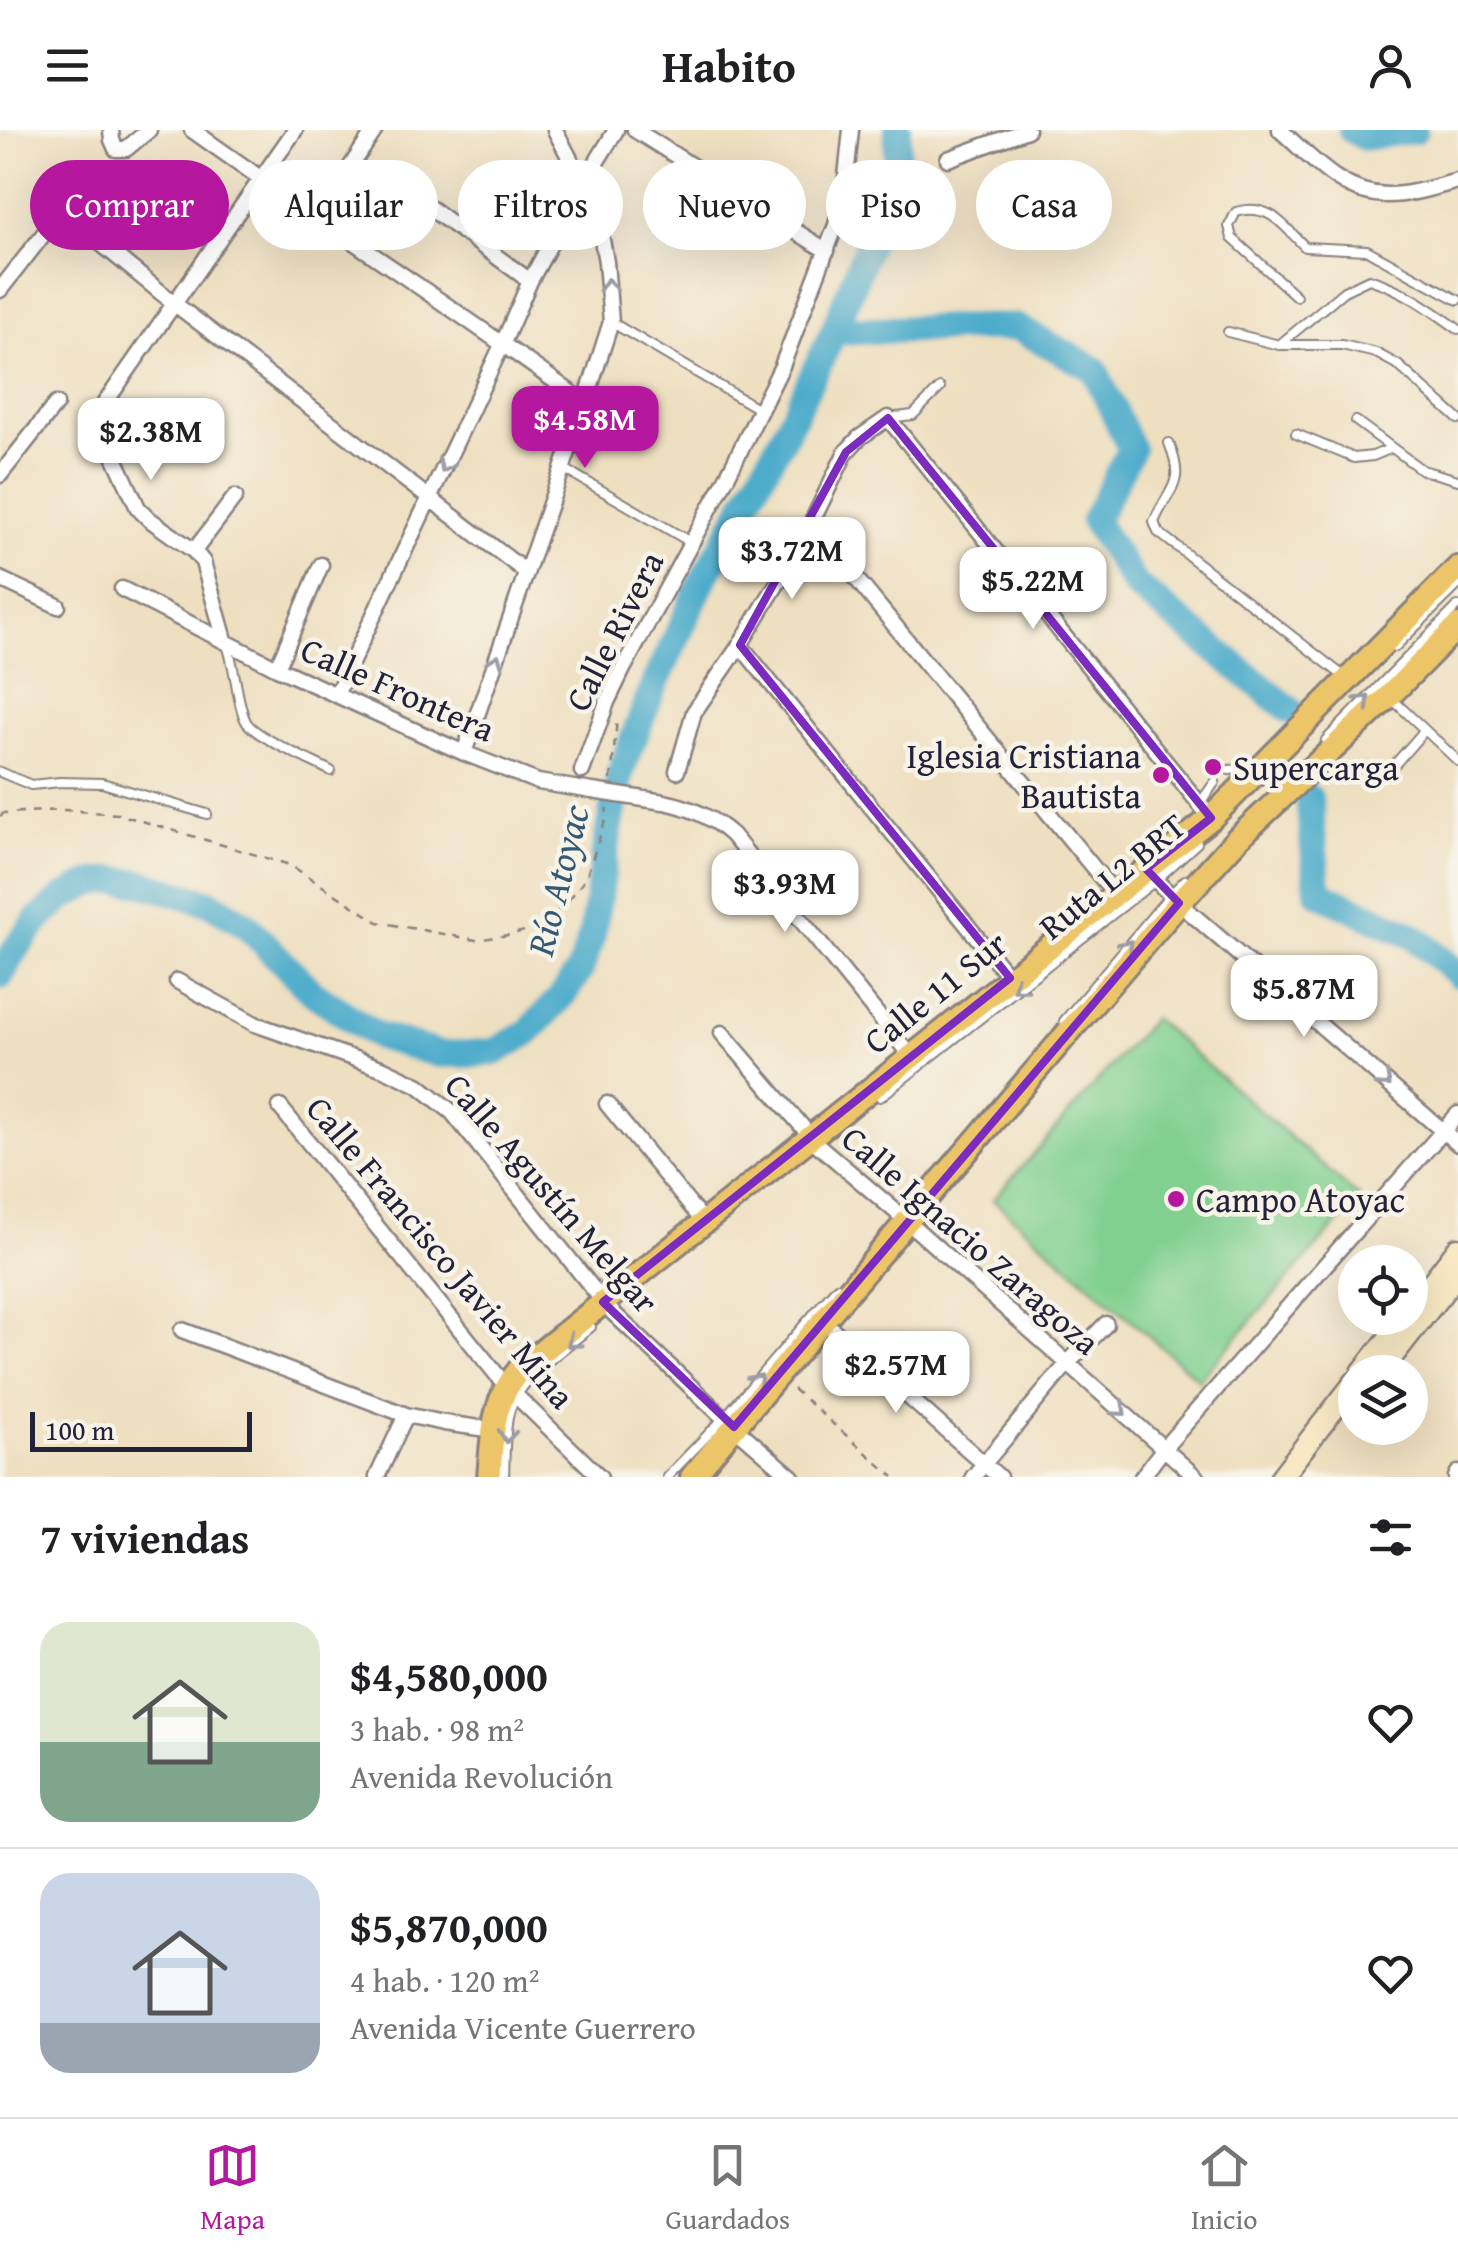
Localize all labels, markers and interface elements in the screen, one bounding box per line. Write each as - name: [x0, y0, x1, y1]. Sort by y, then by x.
- text: Habito: [662, 33, 796, 98]
- icon: menu: [40, 38, 95, 93]
- icon: person: [1363, 38, 1418, 93]
- chip: Comprar: [30, 160, 229, 250]
- chip: Alquilar: [249, 160, 438, 250]
- chip: Filtros: [458, 160, 623, 250]
- chip: Nuevo: [643, 160, 806, 250]
- chip: Piso: [826, 160, 956, 250]
- chip: Casa: [976, 160, 1112, 250]
- one-way arrow: [597, 277, 619, 293]
- pin: $4.58M: [504, 386, 666, 471]
- text: $4.58M: [534, 395, 636, 442]
- pin: $2.38M: [70, 398, 232, 483]
- text: $2.38M: [100, 407, 202, 454]
- one-way arrow: [438, 456, 458, 474]
- pin: $3.72M: [711, 517, 873, 602]
- text: $3.72M: [741, 526, 843, 573]
- street label: Calle Rivera: [552, 542, 676, 720]
- pin: $5.22M: [952, 547, 1114, 632]
- text: $5.22M: [982, 556, 1084, 603]
- street label: Calle Frontera: [293, 624, 503, 755]
- one-way arrow: [484, 654, 505, 671]
- one-way arrow: [1353, 695, 1371, 713]
- place label: Iglesia Cristiana Bautista: [907, 730, 1141, 821]
- place label: Supercarga: [1233, 742, 1399, 793]
- marker: Supercarga: [1202, 756, 1224, 778]
- marker: Iglesia Cristiana Bautista: [1150, 764, 1172, 786]
- water label: Río Atoyac: [511, 798, 603, 962]
- street label: Ruta L2 BRT: [1027, 801, 1197, 951]
- pin: $3.93M: [704, 850, 866, 935]
- text: $3.93M: [734, 859, 836, 906]
- street label: Calle 11 Sur: [852, 918, 1018, 1066]
- one-way arrow: [1115, 939, 1133, 957]
- pin: $5.87M: [1223, 955, 1385, 1040]
- text: $5.87M: [1253, 964, 1355, 1011]
- one-way arrow: [1012, 976, 1030, 993]
- street label: Calle Agustín Melgar: [433, 1062, 671, 1324]
- one-way arrow: [1374, 1069, 1392, 1087]
- street label: Calle Francisco Javier Mina: [295, 1084, 588, 1420]
- street label: Calle Ignacio Zaragoza: [831, 1113, 1112, 1367]
- place label: Campo Atoyac: [1196, 1174, 1405, 1225]
- marker: Campo Atoyac: [1165, 1188, 1187, 1210]
- map controls: [1338, 1245, 1428, 1445]
- button: locate: [1338, 1245, 1428, 1335]
- one-way arrow: [566, 1330, 584, 1348]
- pin: $2.57M: [815, 1331, 977, 1416]
- text: $2.57M: [845, 1340, 947, 1387]
- button: layers: [1338, 1355, 1428, 1445]
- one-way arrow: [745, 1373, 763, 1391]
- one-way arrow: [1108, 1399, 1127, 1417]
- scale bar: [30, 1407, 252, 1452]
- text: 100 m: [45, 1409, 114, 1450]
- one-way arrow: [496, 1428, 518, 1444]
- text: 7 viviendas: [40, 1507, 249, 1568]
- icon: filters: [1363, 1510, 1418, 1565]
- text: $4,580,000: [350, 1645, 548, 1706]
- icon: home: [120, 1662, 240, 1782]
- icon: heart: [1363, 1695, 1418, 1750]
- text: 3 hab. · 98 m²: [350, 1706, 524, 1753]
- text: Avenida Revolución: [350, 1753, 613, 1800]
- text: $5,870,000: [350, 1896, 548, 1957]
- icon: home: [120, 1913, 240, 2033]
- icon: heart: [1363, 1946, 1418, 2001]
- text: 4 hab. · 120 m²: [350, 1957, 539, 2004]
- text: Avenida Vicente Guerrero: [350, 2004, 696, 2051]
- tab: Mapa: [200, 2138, 265, 2239]
- tab: Guardados: [666, 2138, 790, 2239]
- tab: Inicio: [1191, 2138, 1258, 2239]

